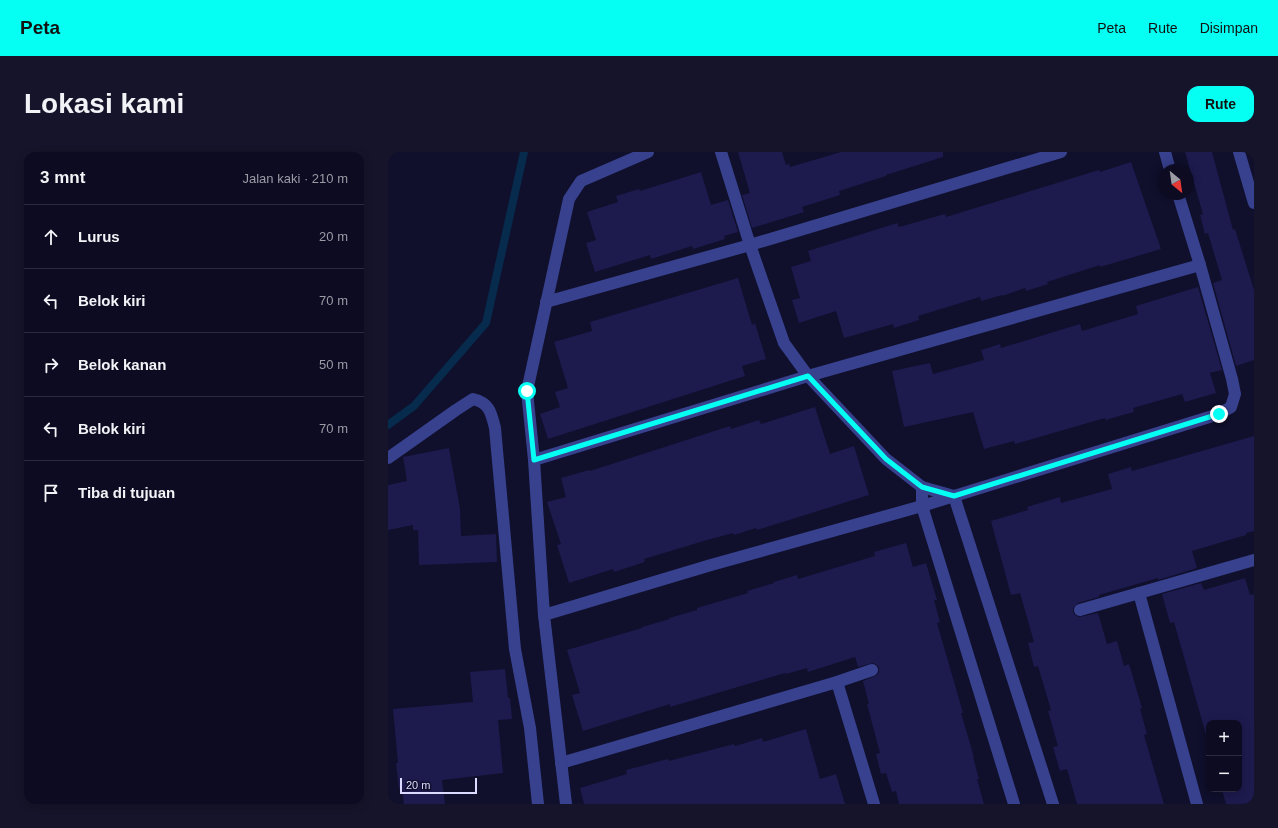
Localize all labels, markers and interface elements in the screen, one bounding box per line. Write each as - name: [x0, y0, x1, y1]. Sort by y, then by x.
- text: Peta: [20, 17, 60, 38]
- text: Peta: [1097, 20, 1126, 36]
- text: Rute: [1148, 20, 1178, 36]
- text: Disimpan: [1200, 20, 1258, 36]
- button: Rute: [1187, 86, 1254, 122]
- text: Lokasi kami: [24, 88, 184, 119]
- north arrow: [1158, 164, 1194, 200]
- text: 3 mnt: [40, 168, 85, 187]
- text: Jalan kaki · 210 m: [243, 171, 348, 186]
- icon: ahead: [40, 226, 62, 248]
- text: Lurus: [78, 228, 120, 245]
- text: 20 m: [319, 229, 348, 244]
- icon: left: [40, 290, 62, 312]
- text: Belok kiri: [78, 292, 146, 309]
- text: 70 m: [319, 293, 348, 308]
- icon: right: [40, 354, 62, 376]
- text: Belok kanan: [78, 356, 166, 373]
- text: 50 m: [319, 357, 348, 372]
- route start: [518, 382, 536, 400]
- route end: [1210, 405, 1228, 423]
- icon: left: [40, 418, 62, 440]
- text: Belok kiri: [78, 420, 146, 437]
- text: 70 m: [319, 421, 348, 436]
- icon: arrive: [40, 482, 62, 504]
- text: Tiba di tujuan: [78, 484, 175, 501]
- map controls: [1206, 720, 1242, 792]
- button: +: [1206, 720, 1242, 756]
- button: −: [1206, 756, 1242, 792]
- scale bar: [400, 776, 477, 795]
- text: 20 m: [406, 779, 430, 791]

